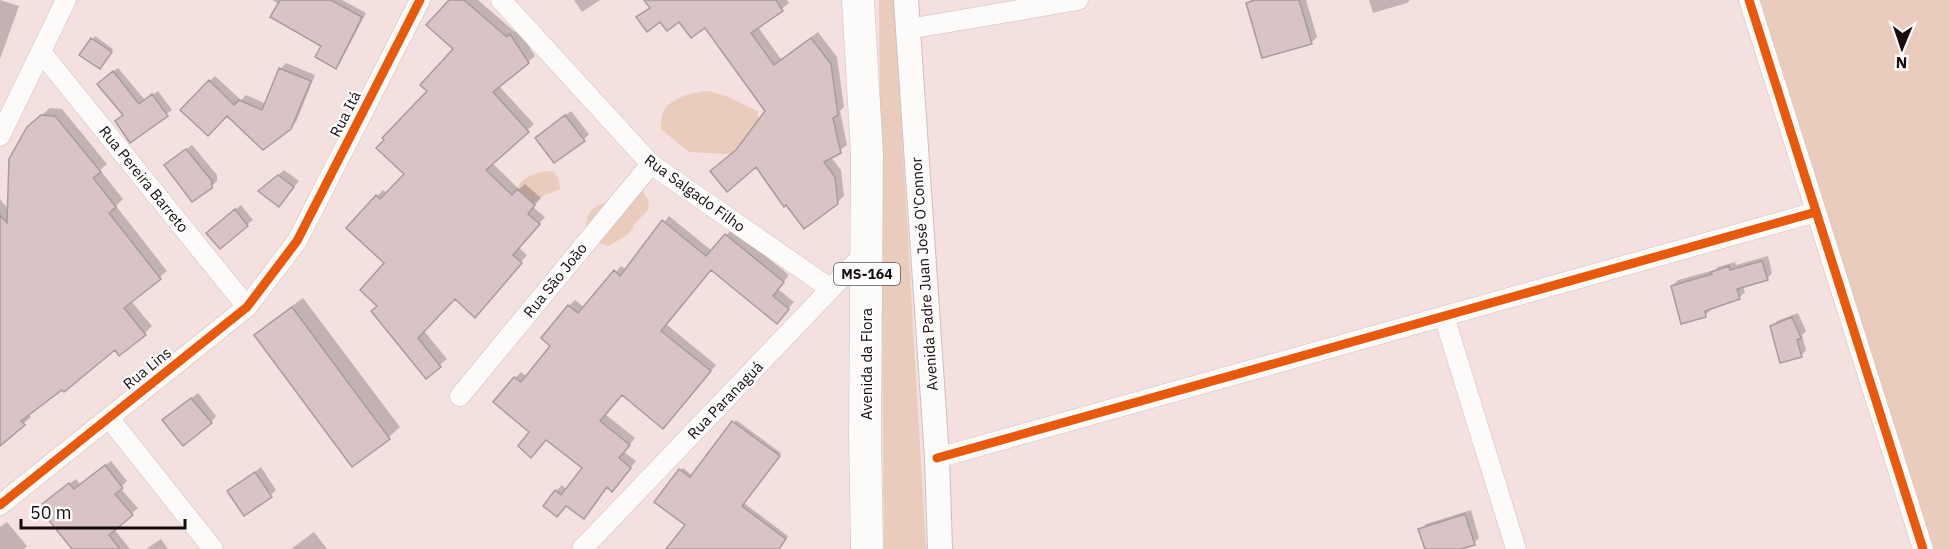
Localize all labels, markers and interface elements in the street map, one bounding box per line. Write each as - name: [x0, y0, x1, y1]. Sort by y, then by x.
- north arrow: [1872, 18, 1932, 78]
- text: N: [1895, 53, 1908, 73]
- street label: Rua Itá: [325, 88, 365, 140]
- street label: Rua Pereira Barreto: [95, 122, 193, 236]
- street label: Rua Salgado Filho: [641, 150, 749, 236]
- street label: Avenida Padre Juan José O'Connor: [906, 156, 942, 391]
- street label: Rua São João: [519, 239, 591, 321]
- road number: MS-164: [834, 263, 900, 285]
- street label: Avenida da Flora: [857, 308, 876, 420]
- street label: Rua Lins: [119, 343, 175, 393]
- street label: Rua Paranaguá: [683, 357, 767, 443]
- scale bar: [21, 492, 184, 530]
- text: 50 m: [30, 501, 72, 524]

